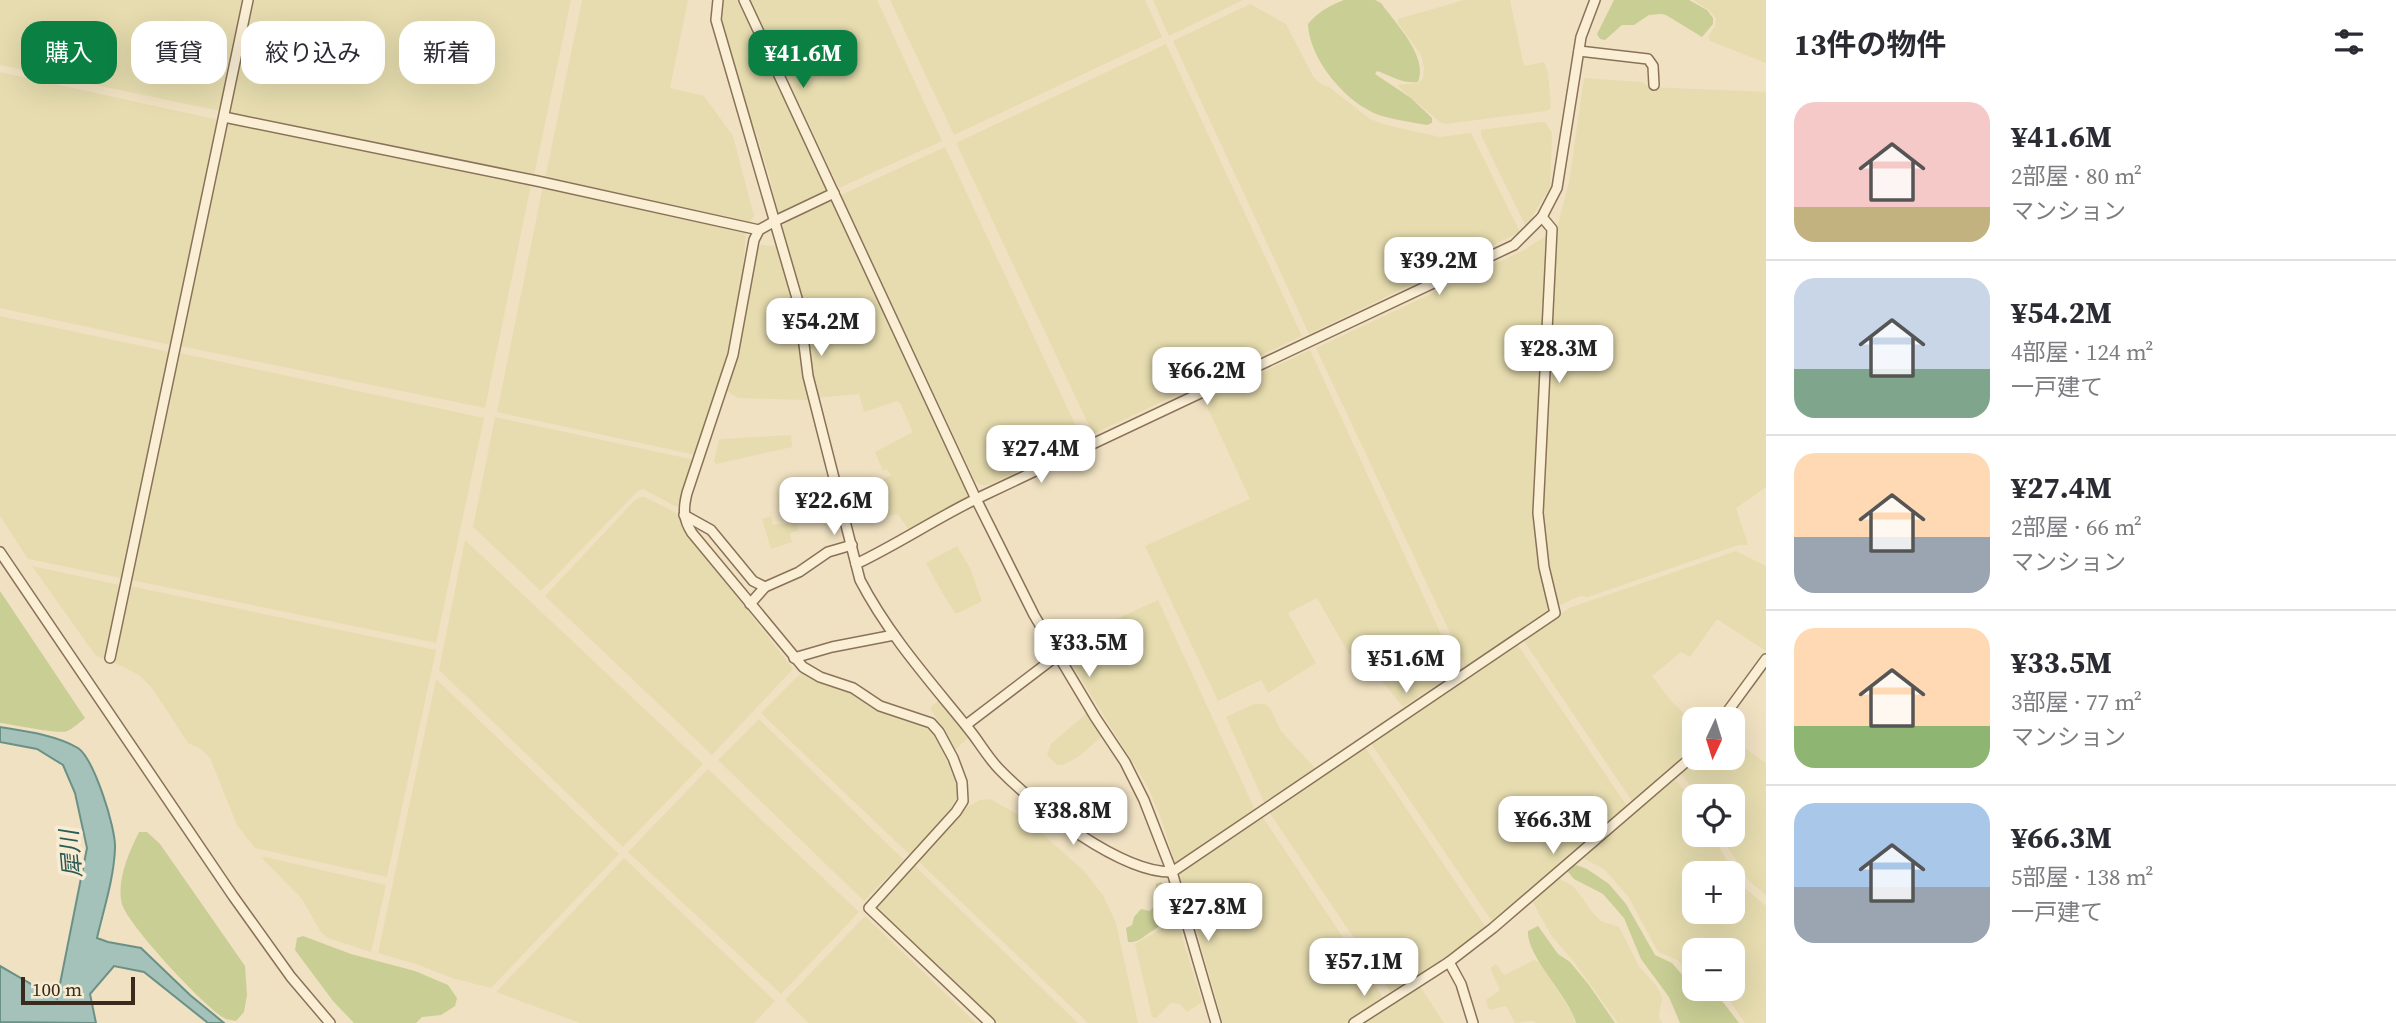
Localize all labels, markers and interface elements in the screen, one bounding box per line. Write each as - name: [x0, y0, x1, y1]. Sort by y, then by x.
- chip: 購入: [21, 21, 117, 84]
- chip: 賃貸: [131, 21, 227, 84]
- chip: 絞り込み: [241, 21, 385, 84]
- chip: 新着: [399, 21, 495, 84]
- icon: filters: [2330, 23, 2368, 61]
- text: 13件の物件: [1794, 24, 1947, 65]
- pin: ¥41.6M: [746, 31, 860, 90]
- text: ¥41.6M: [764, 37, 842, 69]
- text: ¥41.6M: [2011, 116, 2112, 157]
- icon: home: [1850, 130, 1934, 214]
- text: 2部屋 · 80 m²: [2011, 160, 2142, 192]
- text: マンション: [2011, 195, 2126, 227]
- pin: ¥39.2M: [1382, 238, 1496, 297]
- text: ¥39.2M: [1400, 244, 1478, 276]
- text: ¥54.2M: [2011, 292, 2112, 333]
- pin: ¥54.2M: [764, 298, 878, 358]
- text: ¥54.2M: [782, 305, 860, 337]
- icon: home: [1850, 306, 1934, 390]
- pin: ¥28.3M: [1502, 326, 1616, 385]
- text: ¥28.3M: [1520, 332, 1598, 364]
- text: 4部屋 · 124 m²: [2011, 336, 2154, 368]
- pin: ¥66.2M: [1150, 348, 1264, 407]
- text: ¥66.2M: [1168, 354, 1246, 386]
- text: 一戸建て: [2011, 371, 2103, 403]
- pin: ¥27.4M: [984, 426, 1098, 485]
- text: ¥27.4M: [1002, 432, 1080, 464]
- text: ¥27.4M: [2011, 467, 2112, 508]
- pin: ¥22.6M: [777, 477, 891, 537]
- icon: home: [1850, 481, 1934, 565]
- text: ¥22.6M: [795, 484, 873, 516]
- text: 2部屋 · 66 m²: [2011, 511, 2142, 543]
- text: マンション: [2011, 546, 2126, 578]
- pin: ¥33.5M: [1032, 620, 1146, 679]
- text: ¥33.5M: [1050, 626, 1128, 658]
- pin: ¥51.6M: [1349, 636, 1463, 695]
- text: ¥51.6M: [1367, 642, 1445, 674]
- text: ¥33.5M: [2011, 642, 2112, 683]
- icon: home: [1850, 656, 1934, 740]
- text: 3部屋 · 77 m²: [2011, 686, 2142, 718]
- north arrow: [1682, 707, 1745, 770]
- map controls: [1682, 707, 1745, 1001]
- text: マンション: [2011, 721, 2126, 753]
- button: locate: [1682, 784, 1745, 847]
- pin: ¥38.8M: [1016, 788, 1130, 847]
- text: ¥38.8M: [1034, 794, 1112, 826]
- pin: ¥66.3M: [1496, 796, 1610, 856]
- text: ¥66.3M: [1514, 803, 1592, 835]
- text: ¥66.3M: [2011, 817, 2112, 858]
- water label: 犀川: [52, 826, 89, 879]
- icon: home: [1850, 831, 1934, 915]
- button: +: [1682, 861, 1745, 924]
- text: 5部屋 · 138 m²: [2011, 861, 2154, 893]
- pin: ¥27.8M: [1151, 884, 1265, 943]
- text: ¥27.8M: [1169, 890, 1247, 922]
- text: 一戸建て: [2011, 896, 2103, 928]
- button: −: [1682, 938, 1745, 1001]
- pin: ¥57.1M: [1307, 939, 1421, 998]
- text: ¥57.1M: [1325, 945, 1403, 977]
- scale bar: [21, 974, 135, 1006]
- text: 100 m: [32, 976, 82, 1002]

